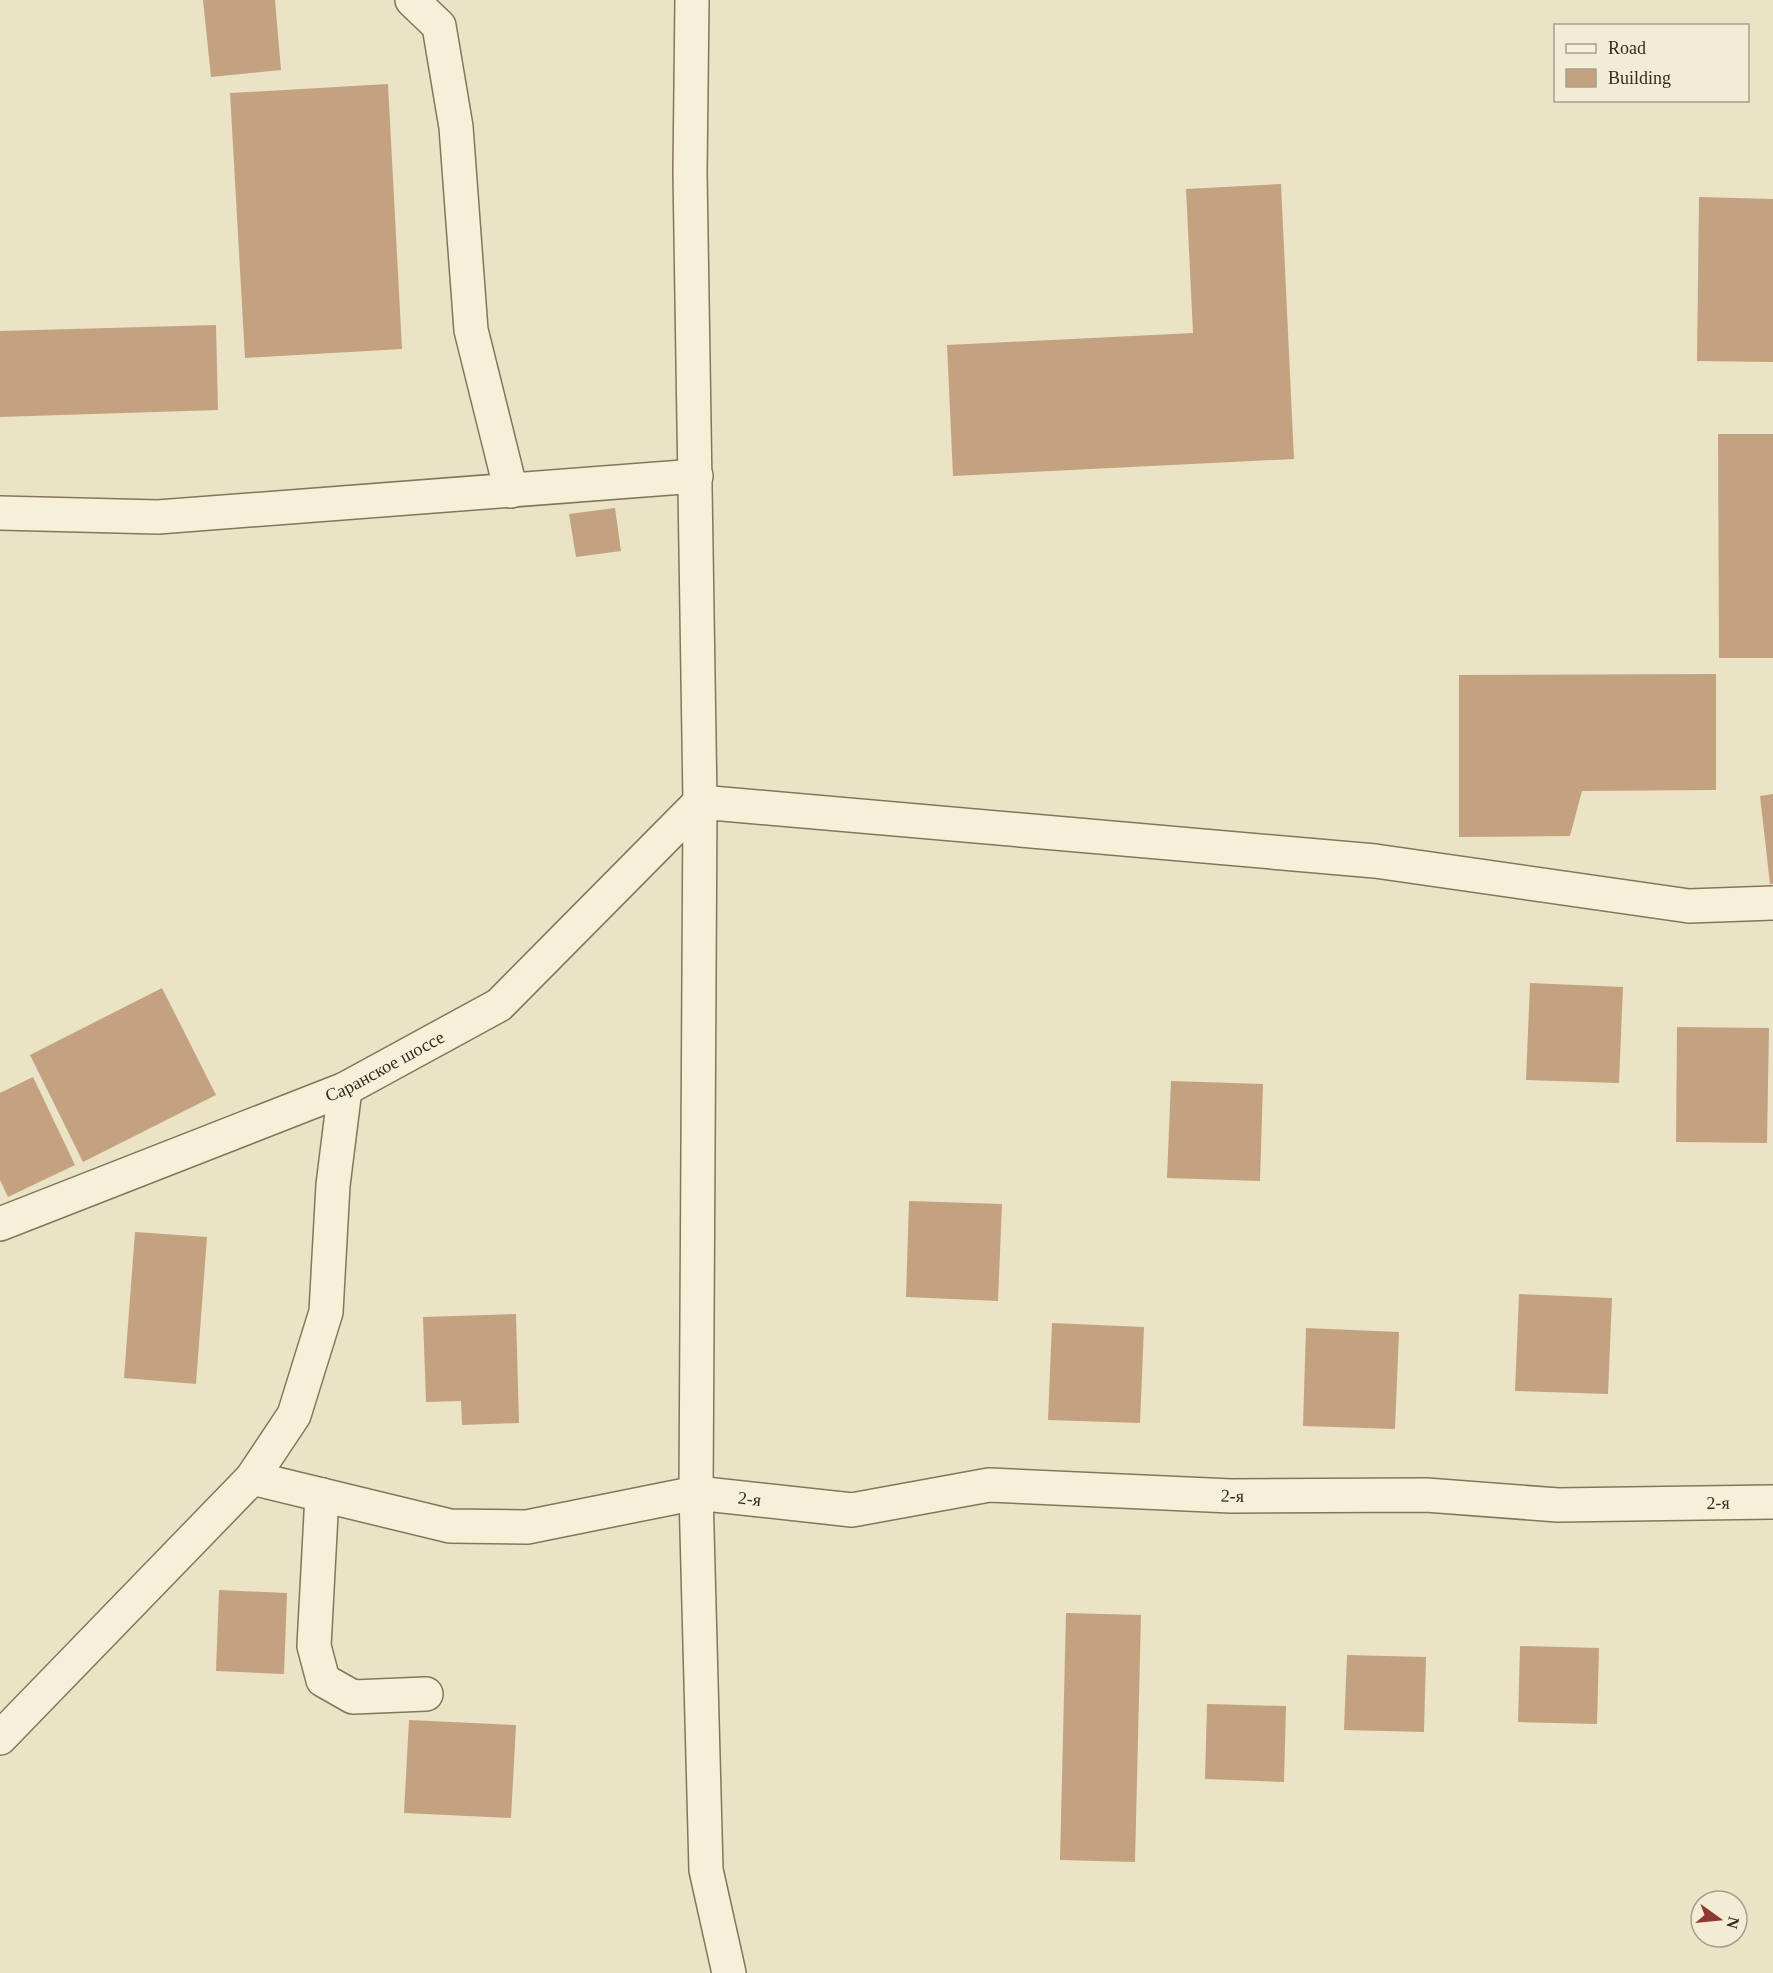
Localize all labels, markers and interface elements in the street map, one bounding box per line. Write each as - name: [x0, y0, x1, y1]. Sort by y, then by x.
- legend: [1554, 24, 1749, 102]
- text: Road: [1608, 38, 1646, 58]
- text: Building: [1608, 68, 1671, 88]
- street label: Саранское шоссе: [322, 1027, 448, 1106]
- street label: 2-я: [1220, 1486, 1244, 1506]
- street label: 2-я: [737, 1488, 762, 1510]
- street label: 2-я: [1706, 1493, 1730, 1513]
- north arrow: [1689, 1889, 1749, 1949]
- text: N: [1723, 1915, 1743, 1931]

